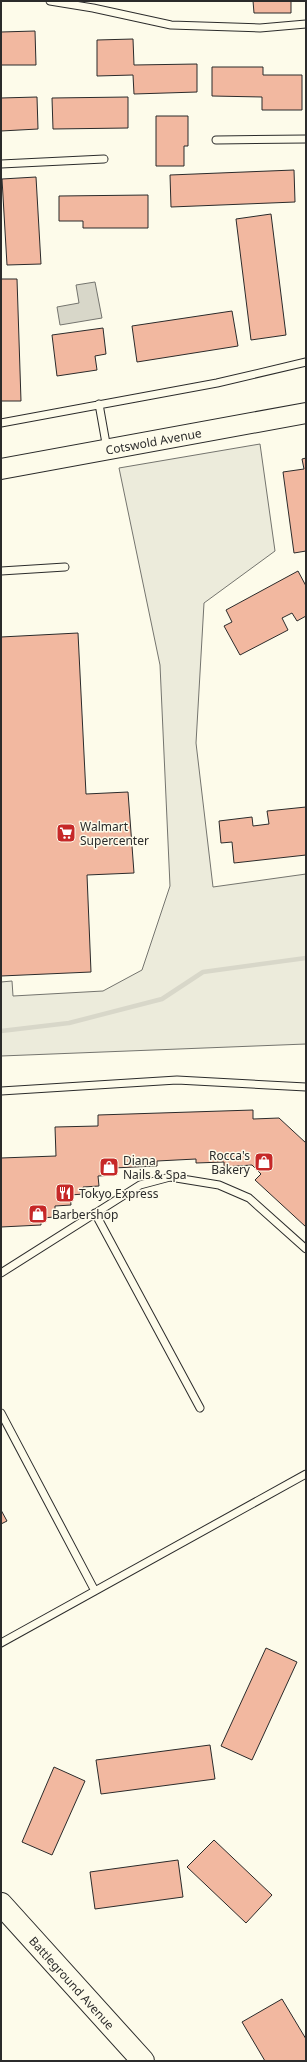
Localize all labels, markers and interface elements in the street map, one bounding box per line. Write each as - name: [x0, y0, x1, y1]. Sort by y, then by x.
- street label: Cotswold Avenue: [104, 424, 203, 458]
- place label: Walmart Supercenter: [80, 818, 149, 849]
- supermarket icon: Walmart Supercenter: [55, 822, 77, 844]
- place label: Rocca's Bakery: [209, 1147, 251, 1178]
- shop icon: Rocca's Bakery: [253, 1151, 275, 1173]
- place label: Diana Nails & Spa: [123, 1152, 187, 1183]
- shop icon: Diana Nails & Spa: [98, 1156, 120, 1178]
- restaurant icon: Tokyo Express: [54, 1182, 76, 1204]
- place label: Tokyo Express: [79, 1185, 159, 1202]
- shop icon: Barbershop: [27, 1203, 49, 1225]
- place label: Barbershop: [52, 1206, 118, 1223]
- street label: Battleground Avenue: [26, 1932, 119, 2033]

